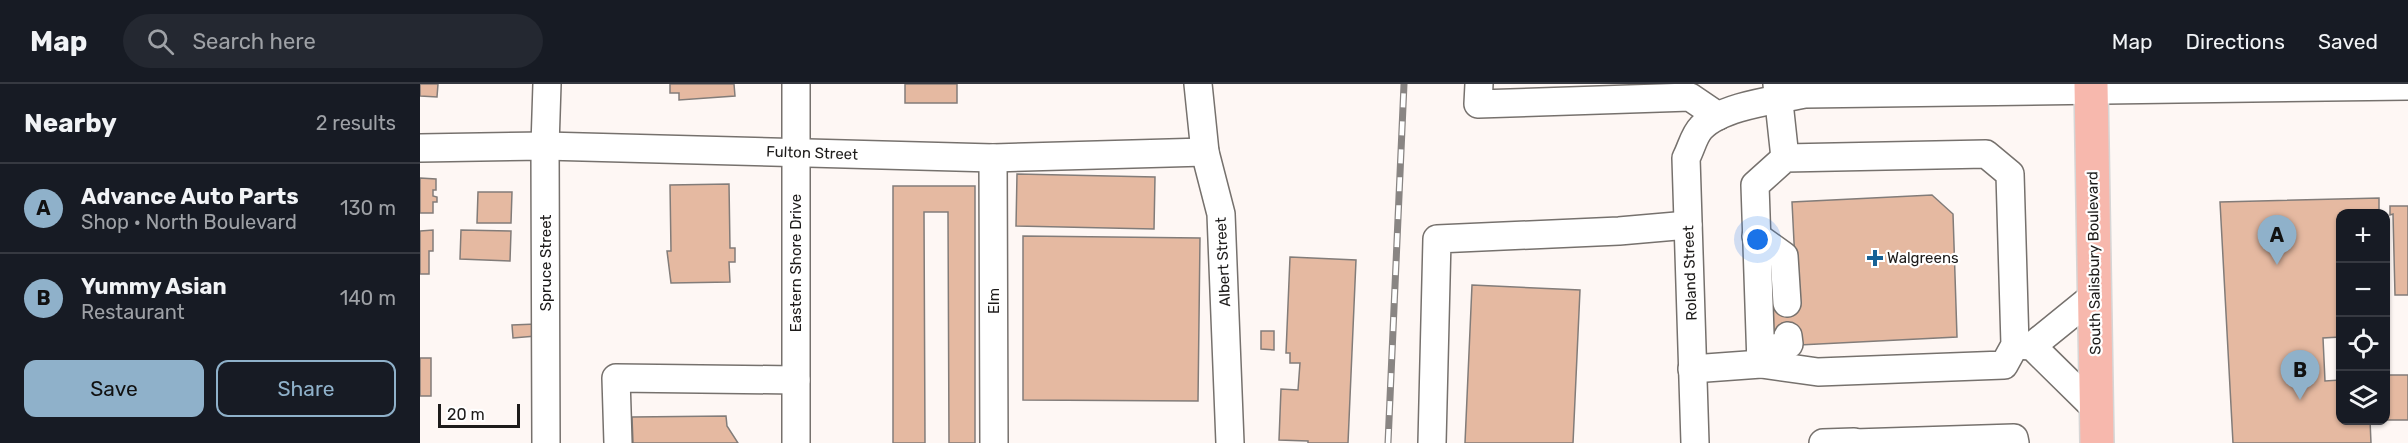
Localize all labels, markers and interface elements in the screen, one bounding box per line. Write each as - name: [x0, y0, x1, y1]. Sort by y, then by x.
- search box: [123, 14, 543, 68]
- text: Map: [30, 25, 87, 58]
- icon: search: [144, 25, 177, 58]
- text: Search here: [192, 28, 316, 55]
- text: Map: [2112, 29, 2153, 54]
- text: Directions: [2186, 29, 2285, 54]
- text: Saved: [2318, 29, 2378, 54]
- text: Nearby: [24, 108, 117, 139]
- text: 2 results: [316, 111, 396, 135]
- street label: Fulton Street: [766, 142, 858, 164]
- street label: South Salisbury Boulevard: [2083, 171, 2105, 355]
- text: Advance Auto Parts: [81, 183, 299, 210]
- street label: Eastern Shore Drive: [787, 194, 805, 332]
- text: A: [36, 196, 51, 220]
- text: 130 m: [340, 196, 396, 220]
- map controls: [2336, 209, 2390, 425]
- button: +: [2336, 209, 2390, 263]
- text: Shop · North Boulevard: [81, 210, 297, 234]
- street label: Spruce Street: [537, 215, 555, 311]
- pin: A: [2258, 216, 2296, 265]
- street label: Albert Street: [1212, 217, 1234, 307]
- street label: Roland Street: [1679, 225, 1701, 321]
- your location: [1743, 225, 1772, 254]
- place label: Walgreens: [1887, 249, 1959, 267]
- marker: Walgreens: [1868, 251, 1882, 265]
- button: −: [2336, 263, 2390, 317]
- text: Yummy Asian: [81, 273, 227, 300]
- text: B: [36, 286, 51, 310]
- text: 140 m: [340, 286, 396, 310]
- street label: Elm: [985, 288, 1003, 314]
- text: Restaurant: [81, 300, 185, 324]
- button: locate: [2336, 317, 2390, 371]
- pin: B: [2280, 350, 2320, 400]
- button: Save: [24, 360, 204, 417]
- button: Share: [216, 360, 396, 417]
- button: layers: [2336, 371, 2390, 425]
- scale bar: [438, 401, 520, 428]
- text: 20 m: [447, 405, 485, 424]

